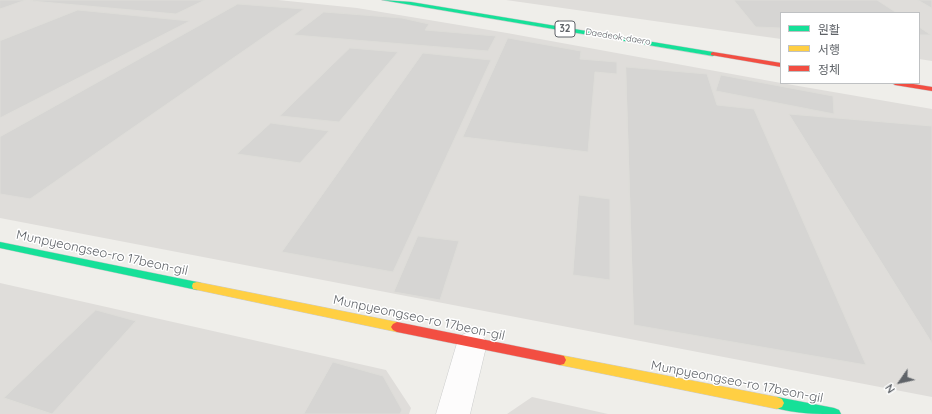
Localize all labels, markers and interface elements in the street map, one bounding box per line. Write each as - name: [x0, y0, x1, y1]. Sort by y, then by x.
- legend: [780, 12, 920, 84]
- road number: 32: [555, 21, 575, 37]
- text: 원활: [818, 22, 840, 37]
- street label: Daedeok-daero: [585, 27, 651, 47]
- text: 서행: [818, 42, 840, 57]
- text: 정체: [818, 62, 840, 77]
- street label: Munpyeongseo-ro 17beon-gil: [15, 227, 189, 279]
- street label: Munpyeongseo-ro 17beon-gil: [332, 292, 506, 344]
- street label: Munpyeongseo-ro 17beon-gil: [650, 358, 824, 406]
- north arrow: [880, 362, 920, 402]
- text: N: [882, 381, 898, 396]

